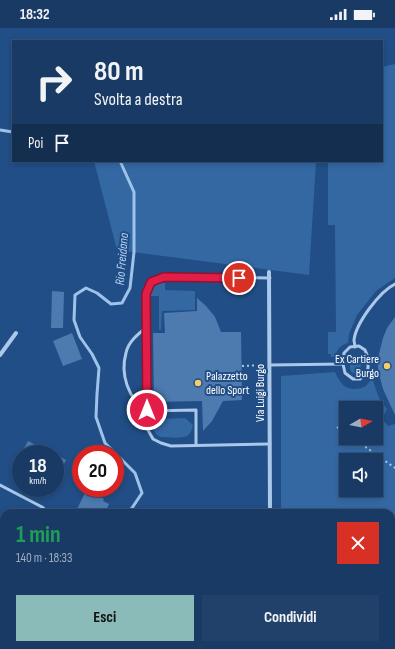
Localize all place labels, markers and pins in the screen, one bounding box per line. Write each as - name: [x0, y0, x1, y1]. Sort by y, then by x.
- pin: [222, 261, 256, 295]
- place label: Ex Cartiere Burgo: [335, 352, 379, 381]
- marker: Ex Cartiere Burgo: [382, 361, 392, 371]
- place label: Palazzetto dello Sport: [206, 369, 250, 398]
- marker: Palazzetto dello Sport: [193, 378, 203, 388]

